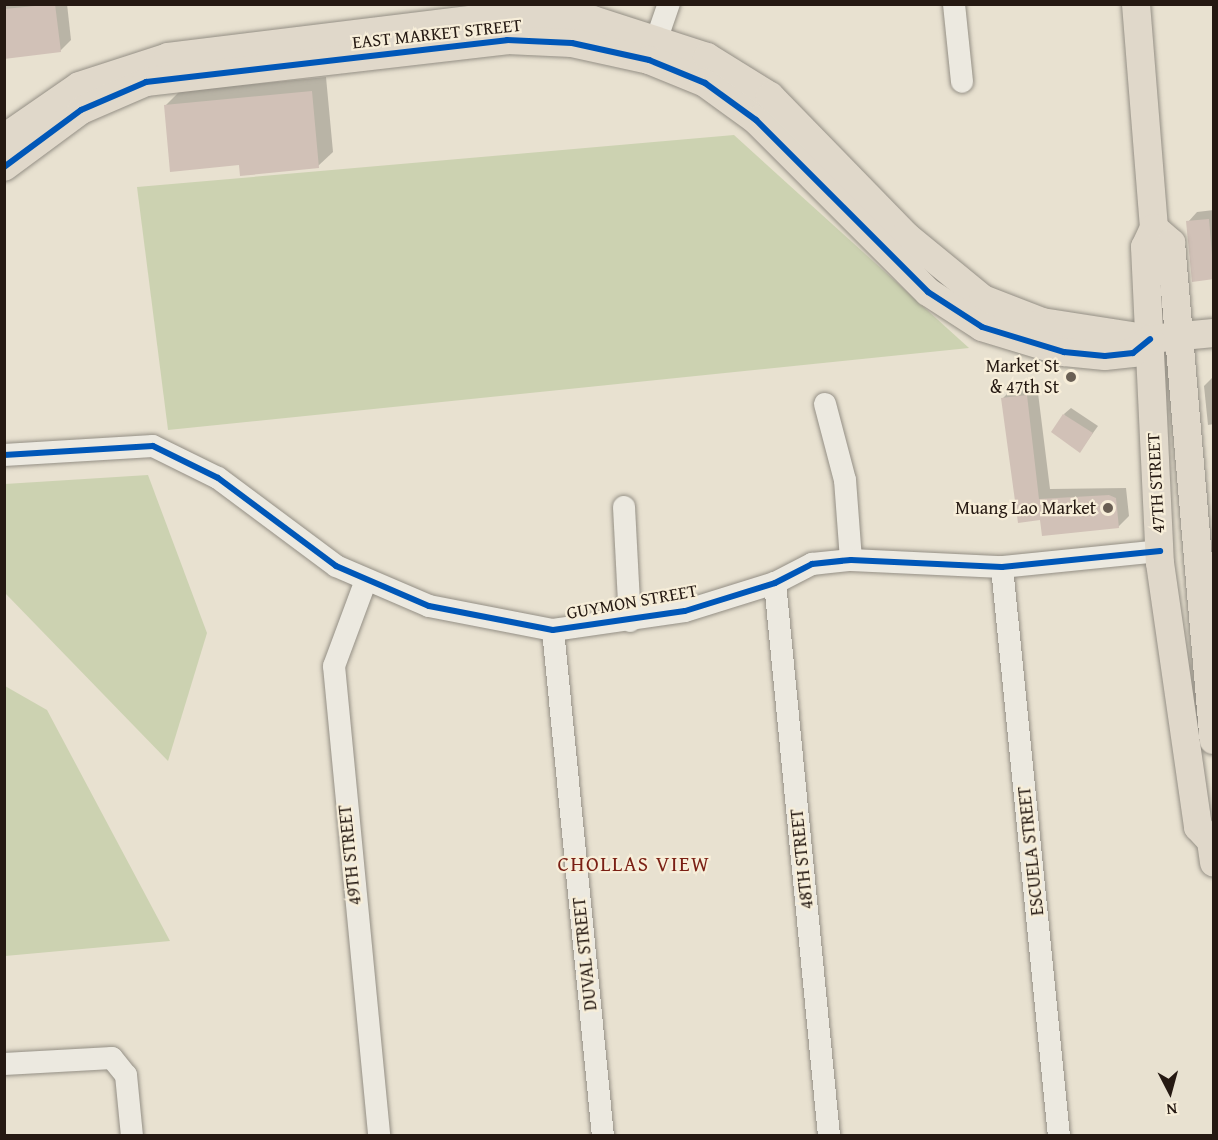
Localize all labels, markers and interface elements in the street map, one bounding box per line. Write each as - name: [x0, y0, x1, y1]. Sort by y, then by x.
- street label: EAST MARKET STREET: [351, 14, 523, 54]
- place label: Market St & 47th St: [986, 356, 1059, 398]
- marker: Market St & 47th St: [1064, 370, 1078, 384]
- street label: 47TH STREET: [1143, 432, 1169, 534]
- place label: Muang Lao Market: [955, 497, 1096, 519]
- marker: Muang Lao Market: [1101, 501, 1115, 515]
- street label: GUYMON STREET: [565, 580, 699, 624]
- street label: ESCUELA STREET: [1013, 785, 1049, 917]
- street label: 49TH STREET: [334, 804, 366, 906]
- street label: 48TH STREET: [786, 808, 818, 910]
- district label: CHOLLAS VIEW: [558, 851, 710, 877]
- street label: DUVAL STREET: [568, 896, 602, 1012]
- north arrow: [1140, 1062, 1200, 1122]
- text: N: [1165, 1097, 1178, 1122]

